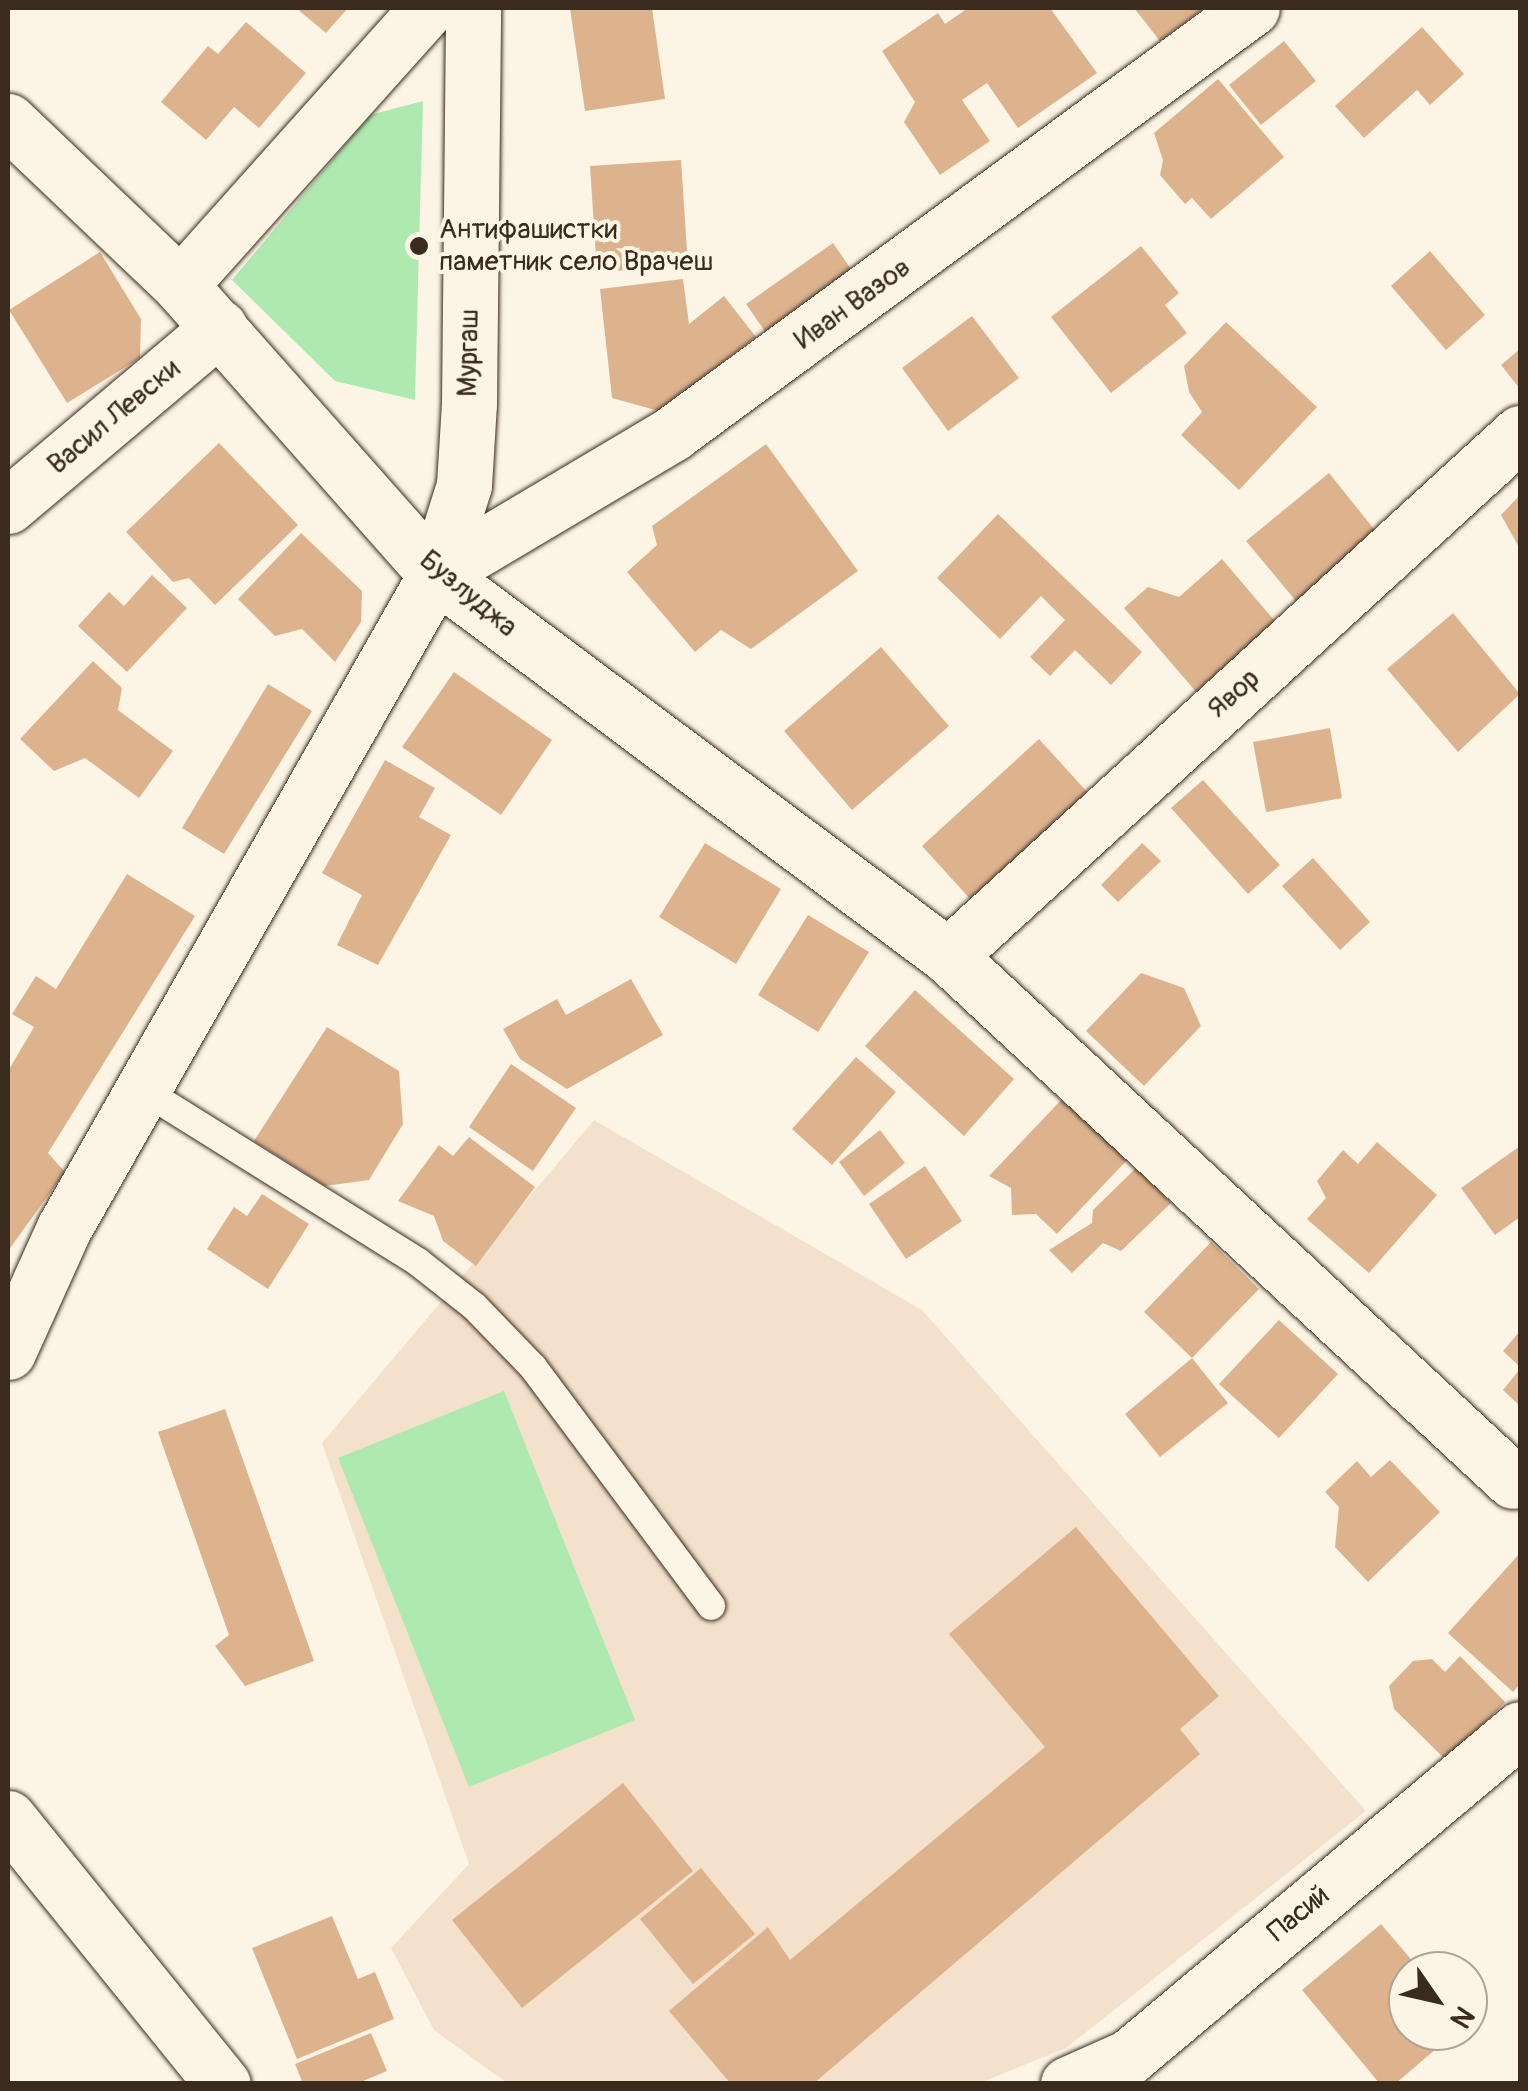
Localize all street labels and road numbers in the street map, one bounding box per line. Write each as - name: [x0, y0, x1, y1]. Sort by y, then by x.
- street label: Иван Вазов: [789, 251, 917, 357]
- street label: Мургаш: [451, 309, 487, 397]
- street label: Васил Левски: [41, 352, 187, 482]
- street label: Бузлуджа: [413, 544, 523, 644]
- street label: Явор: [1201, 662, 1267, 726]
- street label: Пасий: [1261, 1879, 1337, 1949]

